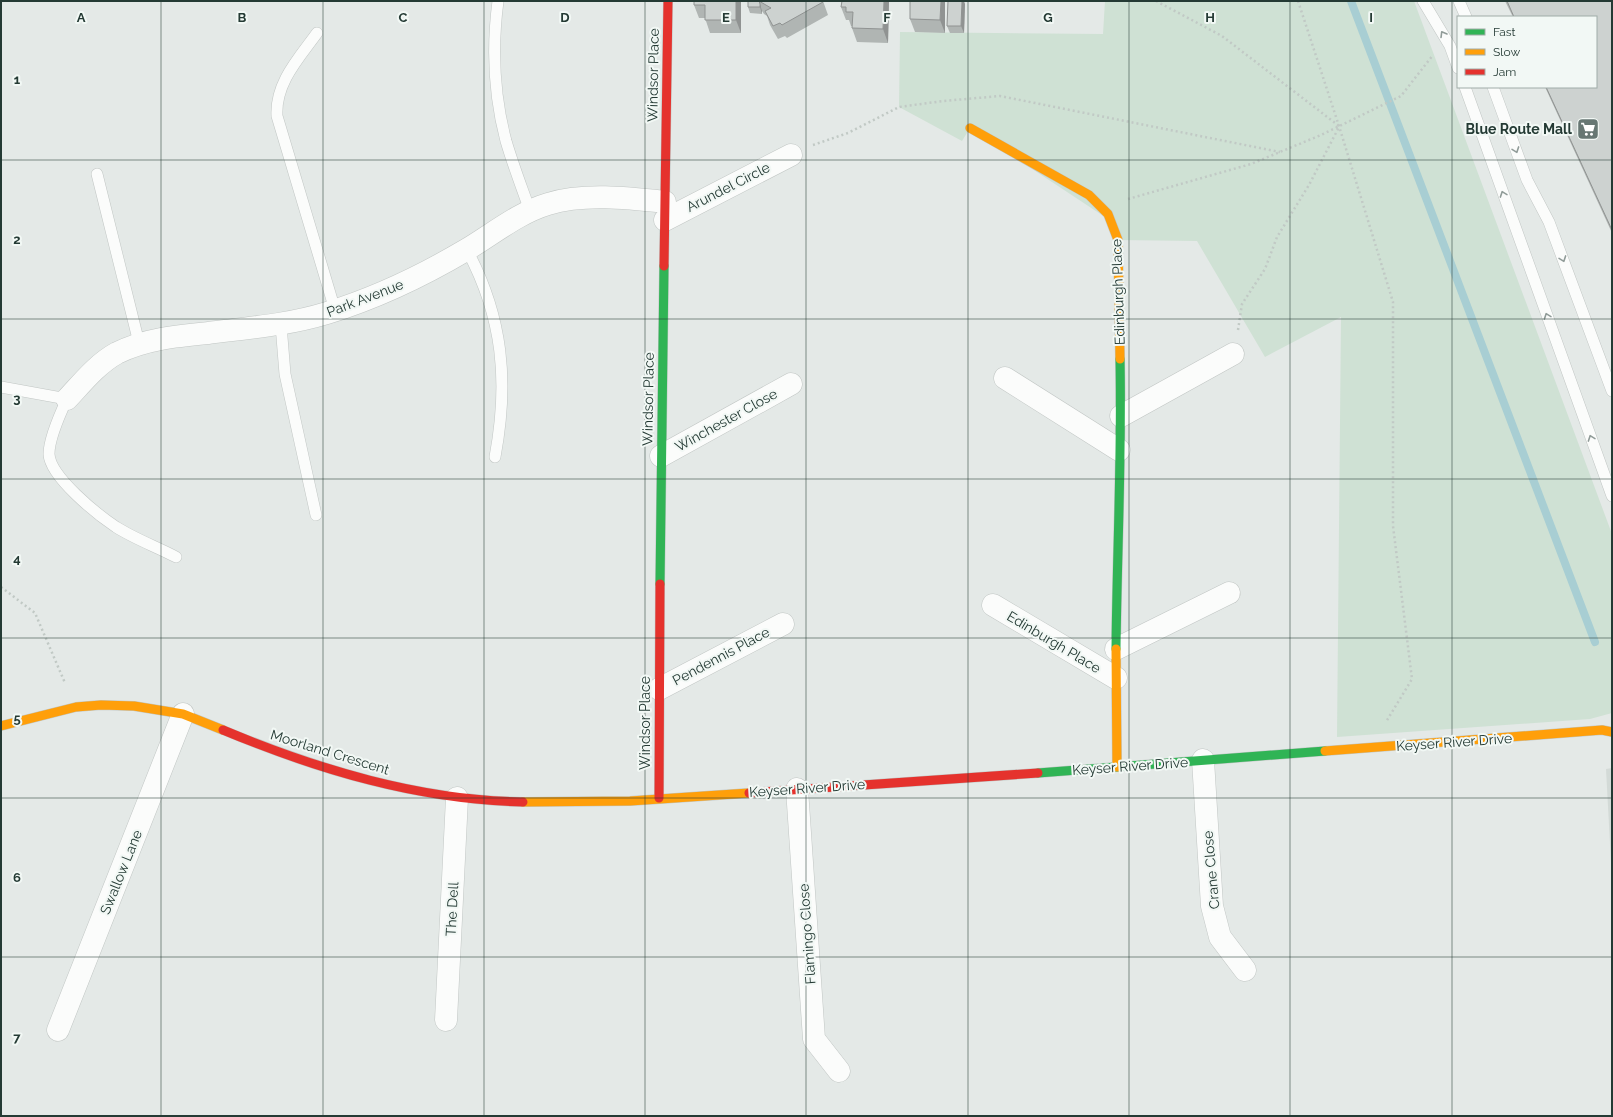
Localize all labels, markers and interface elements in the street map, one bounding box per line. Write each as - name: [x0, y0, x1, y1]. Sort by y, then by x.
- text: A: [77, 10, 86, 25]
- text: B: [238, 10, 247, 25]
- text: C: [399, 10, 408, 25]
- text: D: [560, 10, 570, 25]
- text: E: [722, 10, 730, 25]
- text: F: [883, 10, 891, 25]
- text: G: [1043, 10, 1053, 25]
- text: H: [1205, 10, 1215, 25]
- text: I: [1369, 10, 1373, 25]
- legend: [1457, 16, 1597, 88]
- text: Fast: [1493, 25, 1516, 39]
- street label: Windsor Place: [644, 28, 662, 122]
- one-way arrow: [1440, 31, 1447, 38]
- text: Slow: [1493, 45, 1520, 59]
- text: Jam: [1493, 65, 1516, 79]
- text: 1: [14, 72, 21, 87]
- supermarket icon: Blue Route Mall: [1575, 116, 1601, 142]
- place label: Blue Route Mall: [1466, 121, 1573, 137]
- one-way arrow: [1512, 146, 1520, 153]
- street label: Arundel Circle: [683, 159, 773, 215]
- one-way arrow: [1499, 190, 1507, 197]
- text: 2: [13, 232, 21, 247]
- street label: Edinburgh Place: [1108, 239, 1128, 345]
- one-way arrow: [1558, 255, 1566, 262]
- street label: Park Avenue: [324, 276, 406, 320]
- one-way arrow: [1543, 313, 1552, 320]
- street label: Windsor Place: [639, 352, 657, 446]
- street label: Winchester Close: [672, 385, 780, 455]
- text: 3: [13, 391, 21, 406]
- one-way arrow: [1587, 435, 1596, 442]
- text: 4: [13, 551, 21, 566]
- street label: Edinburgh Place: [1004, 608, 1104, 676]
- street label: Pendennis Place: [670, 624, 772, 688]
- street label: Windsor Place: [637, 676, 653, 770]
- text: 5: [13, 711, 21, 726]
- street label: Moorland Crescent: [269, 726, 392, 778]
- street label: Keyser River Drive: [1395, 730, 1513, 754]
- street label: Keyser River Drive: [1071, 754, 1189, 778]
- street label: Keyser River Drive: [748, 776, 866, 800]
- street label: Swallow Lane: [97, 827, 145, 917]
- street label: Crane Close: [1200, 830, 1222, 910]
- text: 6: [13, 870, 21, 885]
- street label: The Dell: [443, 881, 461, 937]
- street label: Flamingo Close: [795, 883, 819, 985]
- text: 7: [13, 1030, 21, 1045]

